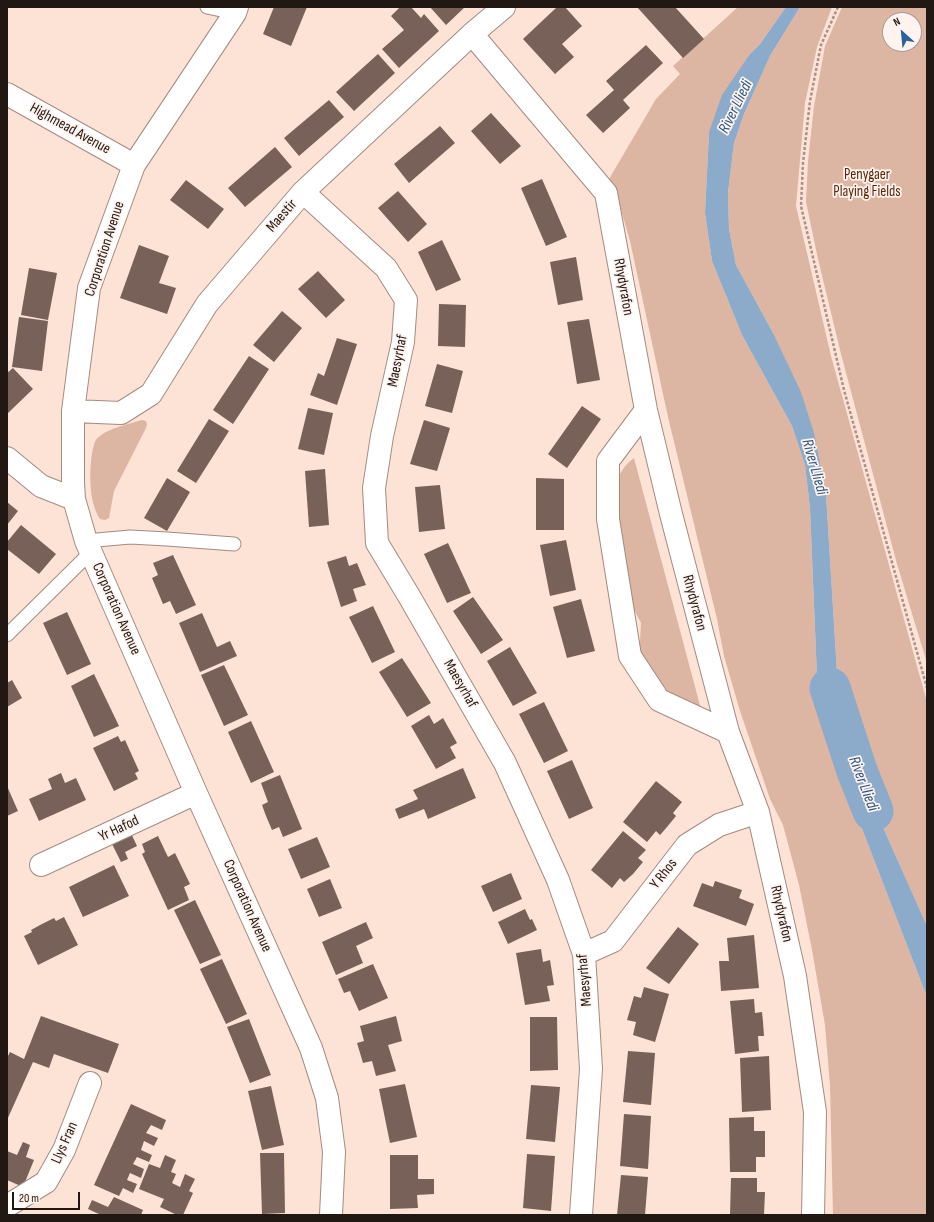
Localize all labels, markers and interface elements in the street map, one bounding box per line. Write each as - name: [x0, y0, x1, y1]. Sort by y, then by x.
- north arrow: [882, 12, 922, 52]
- text: N: [891, 15, 902, 29]
- water label: River Lliedi: [715, 77, 757, 137]
- street label: Highmead Avenue: [26, 99, 114, 159]
- park label: Penygaer Playing Fields: [833, 166, 901, 201]
- street label: Maestir: [263, 196, 301, 236]
- street label: Corporation Avenue: [81, 199, 129, 299]
- street label: Rhydyrafon: [609, 257, 637, 317]
- street label: Maesyrhaf: [384, 333, 412, 389]
- water label: River Lliedi: [797, 437, 831, 497]
- street label: Corporation Avenue: [88, 560, 144, 658]
- street label: Rhydyrafon: [678, 573, 710, 633]
- street label: Maesyrhaf: [439, 657, 481, 711]
- water label: River Lliedi: [844, 754, 882, 814]
- street label: Yr Hafod: [96, 812, 142, 846]
- street label: Y Rhos: [647, 855, 681, 893]
- street label: Corporation Avenue: [219, 857, 275, 955]
- street label: Rhydyrafon: [766, 884, 796, 944]
- street label: Maesyrhaf: [574, 953, 596, 1007]
- street label: Llys Fran: [48, 1119, 82, 1167]
- scale bar: [14, 1184, 82, 1210]
- text: 20 m: [19, 1191, 39, 1206]

